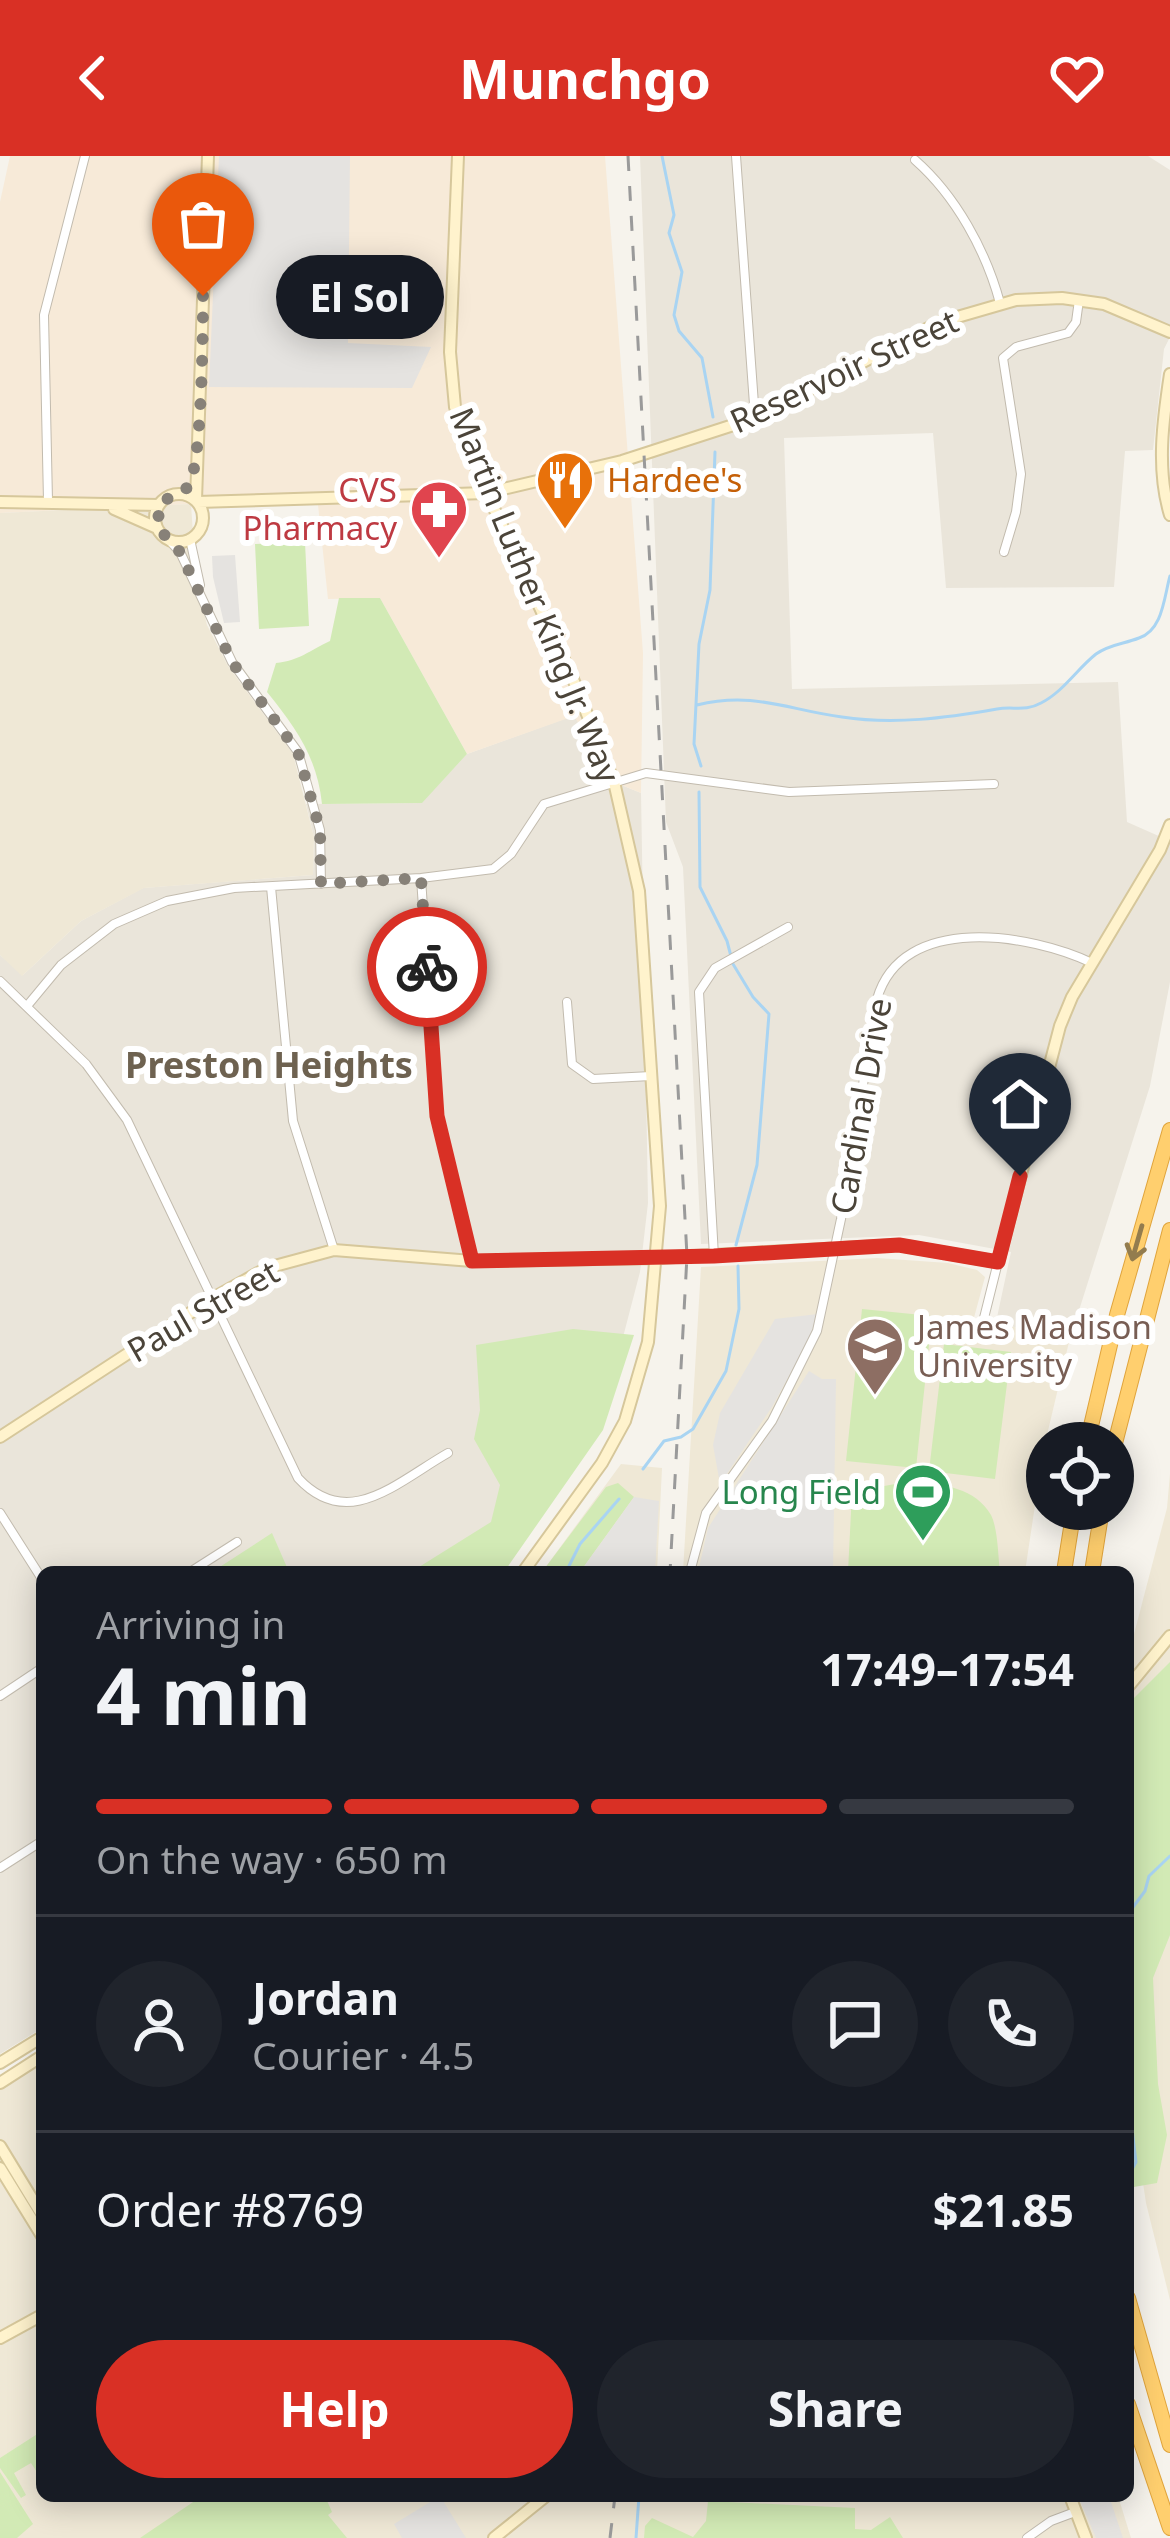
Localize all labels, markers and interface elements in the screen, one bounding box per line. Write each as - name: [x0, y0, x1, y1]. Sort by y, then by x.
- text: Munchgo: [459, 41, 711, 115]
- icon: back: [60, 45, 126, 111]
- icon: heart: [1044, 45, 1110, 111]
- pin: [152, 173, 254, 296]
- icon: bag: [170, 191, 236, 257]
- callout: El Sol: [275, 254, 443, 338]
- text: El Sol: [309, 270, 411, 323]
- street label: Reservoir Street: [722, 298, 965, 443]
- street label: Martin Luther King Jr. Way: [440, 401, 631, 789]
- restaurant icon: Hardee's: [534, 449, 596, 531]
- place label: Hardee's: [607, 457, 742, 502]
- place label: CVS Pharmacy: [242, 467, 397, 550]
- pharmacy icon: CVS Pharmacy: [408, 478, 470, 560]
- courier: [367, 907, 487, 1027]
- icon: bike: [394, 934, 460, 1000]
- street label: Cardinal Drive: [819, 994, 902, 1218]
- district label: Preston Heights: [125, 1040, 413, 1089]
- pin: [969, 1053, 1071, 1176]
- icon: home: [987, 1071, 1053, 1137]
- one-way arrow: [1125, 1223, 1147, 1261]
- street label: Paul Street: [119, 1249, 287, 1372]
- place label: James Madison University: [914, 1304, 1152, 1387]
- school or university icon: James Madison University: [844, 1315, 906, 1397]
- map controls: [1026, 1422, 1134, 1530]
- button: locate: [1026, 1422, 1134, 1530]
- sports icon: Long Field: [892, 1461, 954, 1543]
- place label: Long Field: [721, 1469, 881, 1514]
- text: Arriving in: [96, 1597, 285, 1650]
- text: 17:49–17:54: [820, 1638, 1074, 1699]
- text: 4 min: [96, 1642, 311, 1748]
- text: On the way · 650 m: [96, 1832, 448, 1885]
- button: person: [96, 1961, 222, 2087]
- button: chat: [792, 1961, 918, 2087]
- button: phone: [948, 1961, 1074, 2087]
- text: Jordan: [252, 1967, 399, 2028]
- text: Courier · 4.5: [252, 2028, 474, 2081]
- text: Order #8769: [96, 2179, 364, 2240]
- text: $21.85: [933, 2179, 1074, 2240]
- button: Help: [96, 2340, 573, 2478]
- button: Share: [597, 2340, 1074, 2478]

